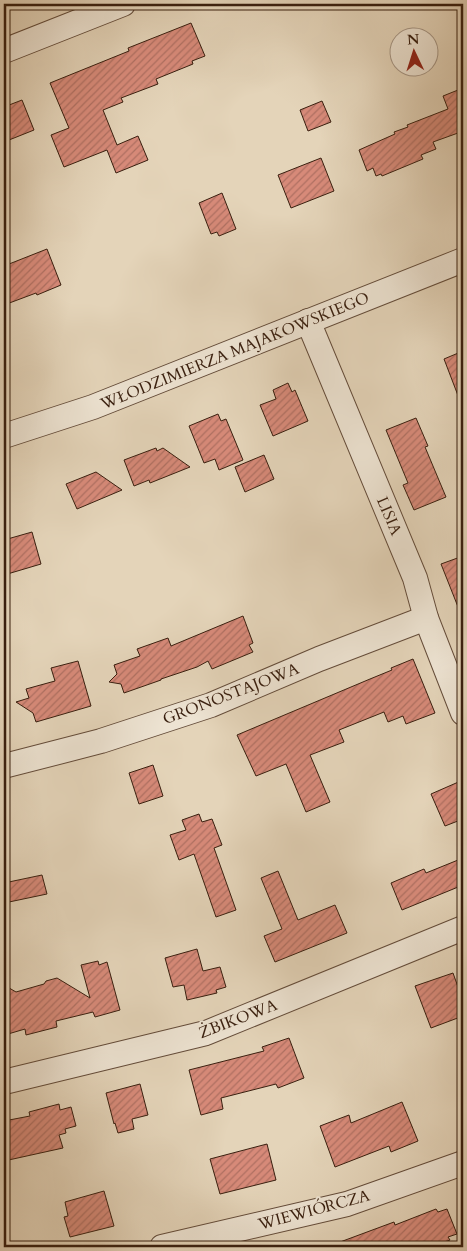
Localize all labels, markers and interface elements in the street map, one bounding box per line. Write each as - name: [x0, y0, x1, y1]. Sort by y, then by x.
- north arrow: [390, 28, 440, 78]
- text: N: [406, 30, 420, 49]
- street label: WŁODZIMIERZA MAJAKOWSKIEGO: [96, 287, 373, 416]
- street label: LISIA: [371, 493, 407, 539]
- street label: GRONOSTAJOWA: [160, 658, 303, 730]
- street label: ŻBIKOWA: [196, 994, 281, 1044]
- street label: WIEWIÓRCZA: [255, 1184, 373, 1236]

